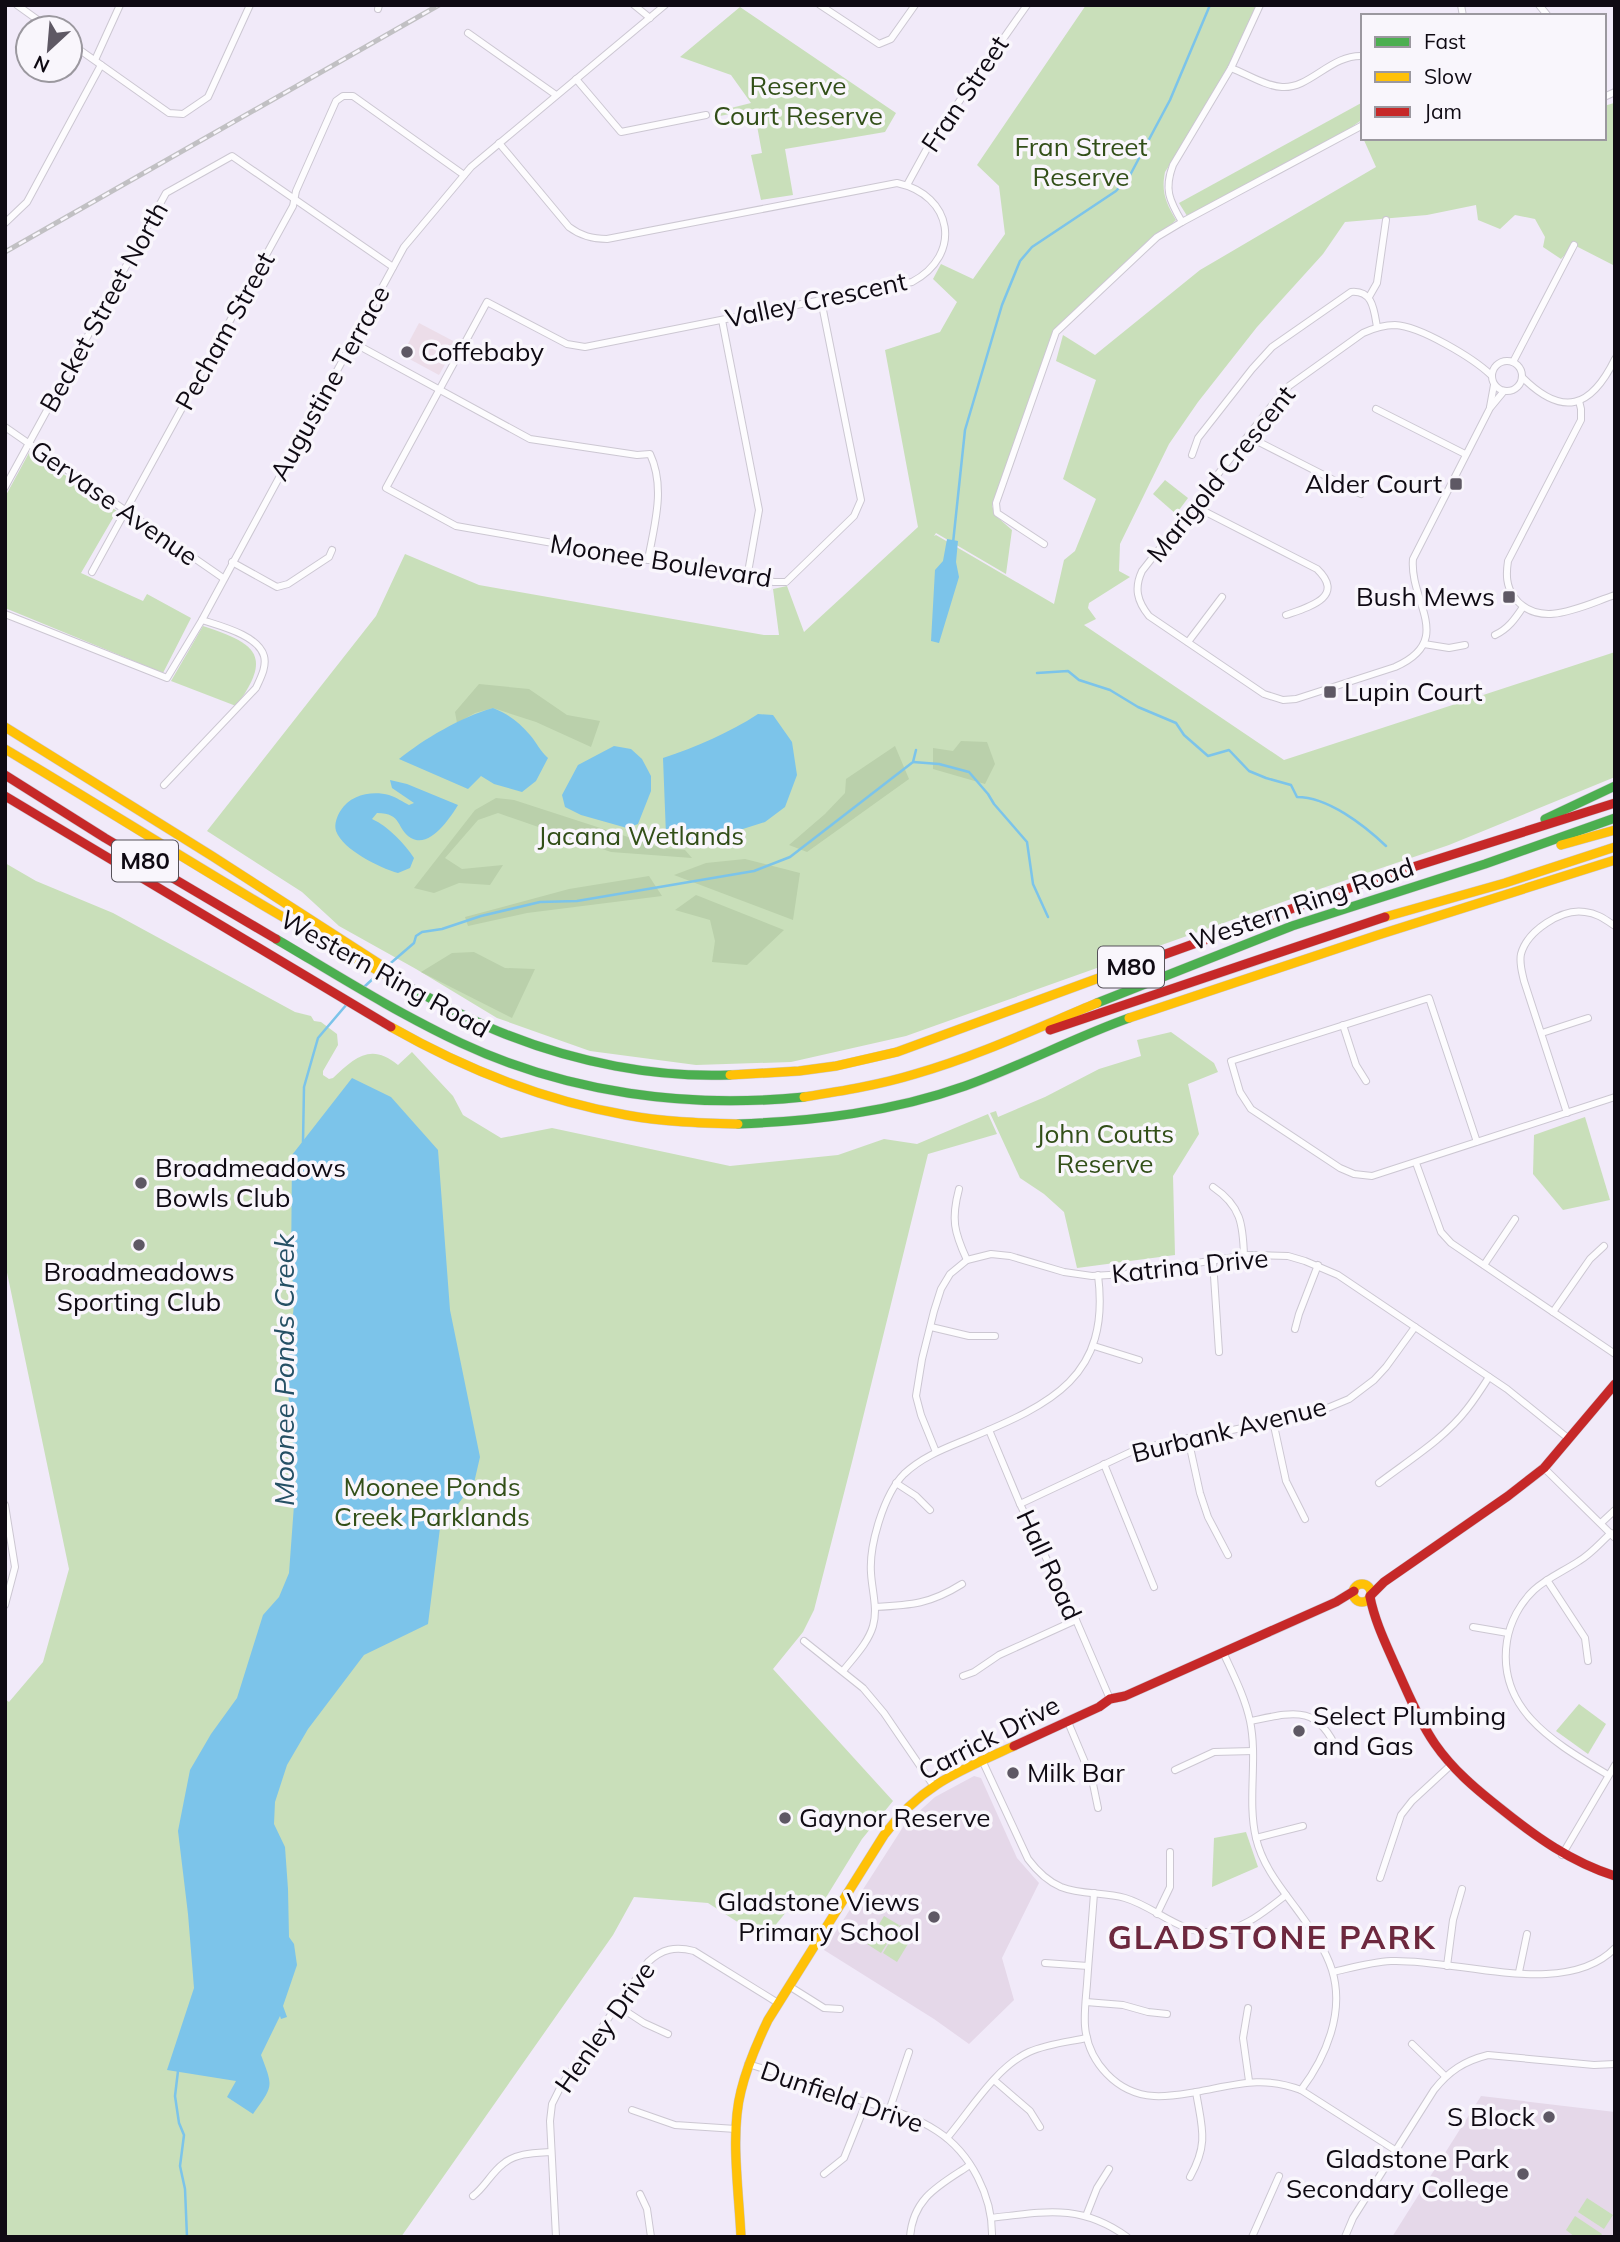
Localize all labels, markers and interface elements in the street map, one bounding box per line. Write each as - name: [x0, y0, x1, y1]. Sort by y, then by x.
- north arrow: [14, 14, 84, 84]
- legend: [1361, 14, 1606, 140]
- text: Fast: [1424, 28, 1466, 54]
- street label: Fran Street: [914, 29, 1016, 158]
- text: N: [30, 50, 53, 78]
- text: Slow: [1424, 63, 1472, 89]
- park label: Reserve Court Reserve: [713, 69, 883, 132]
- text: Jam: [1424, 98, 1462, 124]
- park label: Fran Street Reserve: [1014, 130, 1148, 193]
- street label: Becket Street North: [32, 196, 175, 418]
- street label: Pecham Street: [168, 246, 282, 416]
- street label: Valley Crescent: [722, 264, 910, 335]
- street label: Augustine Terrace: [262, 279, 397, 486]
- place label: Coffebaby: [421, 335, 544, 368]
- marker: Coffebaby: [399, 344, 415, 360]
- street label: Marigold Crescent: [1139, 379, 1302, 569]
- street label: Gervase Avenue: [24, 433, 204, 573]
- place label: Alder Court: [1305, 467, 1442, 500]
- marker: Alder Court: [1448, 476, 1464, 492]
- street label: Moonee Boulevard: [548, 527, 774, 594]
- place label: Bush Mews: [1356, 580, 1495, 613]
- marker: Bush Mews: [1501, 589, 1517, 605]
- place label: Lupin Court: [1344, 675, 1483, 708]
- marker: Lupin Court: [1322, 684, 1338, 700]
- park label: Jacana Wetlands: [538, 819, 744, 852]
- road number: M80: [112, 840, 178, 882]
- street label: Western Ring Road: [1186, 850, 1418, 957]
- street label: Western Ring Road: [275, 902, 496, 1045]
- road number: M80: [1098, 946, 1164, 987]
- park label: John Coutts Reserve: [1036, 1117, 1174, 1180]
- place label: Broadmeadows Bowls Club: [155, 1151, 346, 1214]
- marker: Broadmeadows Bowls Club: [133, 1175, 149, 1191]
- water label: Moonee Ponds Creek: [266, 1232, 301, 1506]
- marker: Broadmeadows Sporting Club: [131, 1237, 147, 1253]
- street label: Katrina Drive: [1110, 1241, 1270, 1290]
- place label: Broadmeadows Sporting Club: [43, 1255, 235, 1318]
- street label: Burbank Avenue: [1128, 1389, 1330, 1470]
- park label: Moonee Ponds Creek Parklands: [334, 1470, 530, 1533]
- street label: Hall Road: [1009, 1504, 1089, 1625]
- street label: Carrick Drive: [913, 1688, 1065, 1787]
- place label: Select Plumbing and Gas: [1313, 1699, 1506, 1762]
- marker: Select Plumbing and Gas: [1291, 1723, 1307, 1739]
- place label: Milk Bar: [1027, 1756, 1125, 1789]
- marker: Milk Bar: [1005, 1765, 1021, 1781]
- place label: Gaynor Reserve: [799, 1801, 990, 1834]
- marker: Gaynor Reserve: [777, 1810, 793, 1826]
- place label: Gladstone Views Primary School: [717, 1885, 920, 1948]
- marker: Gladstone Views Primary School: [926, 1909, 942, 1925]
- district label: GLADSTONE PARK: [1107, 1916, 1437, 1957]
- street label: Henley Drive: [547, 1955, 662, 2099]
- street label: Dunfield Drive: [756, 2053, 928, 2140]
- place label: S Block: [1447, 2100, 1536, 2133]
- marker: S Block: [1541, 2109, 1557, 2125]
- place label: Gladstone Park Secondary College: [1286, 2142, 1510, 2205]
- marker: Gladstone Park Secondary College: [1515, 2166, 1531, 2182]

